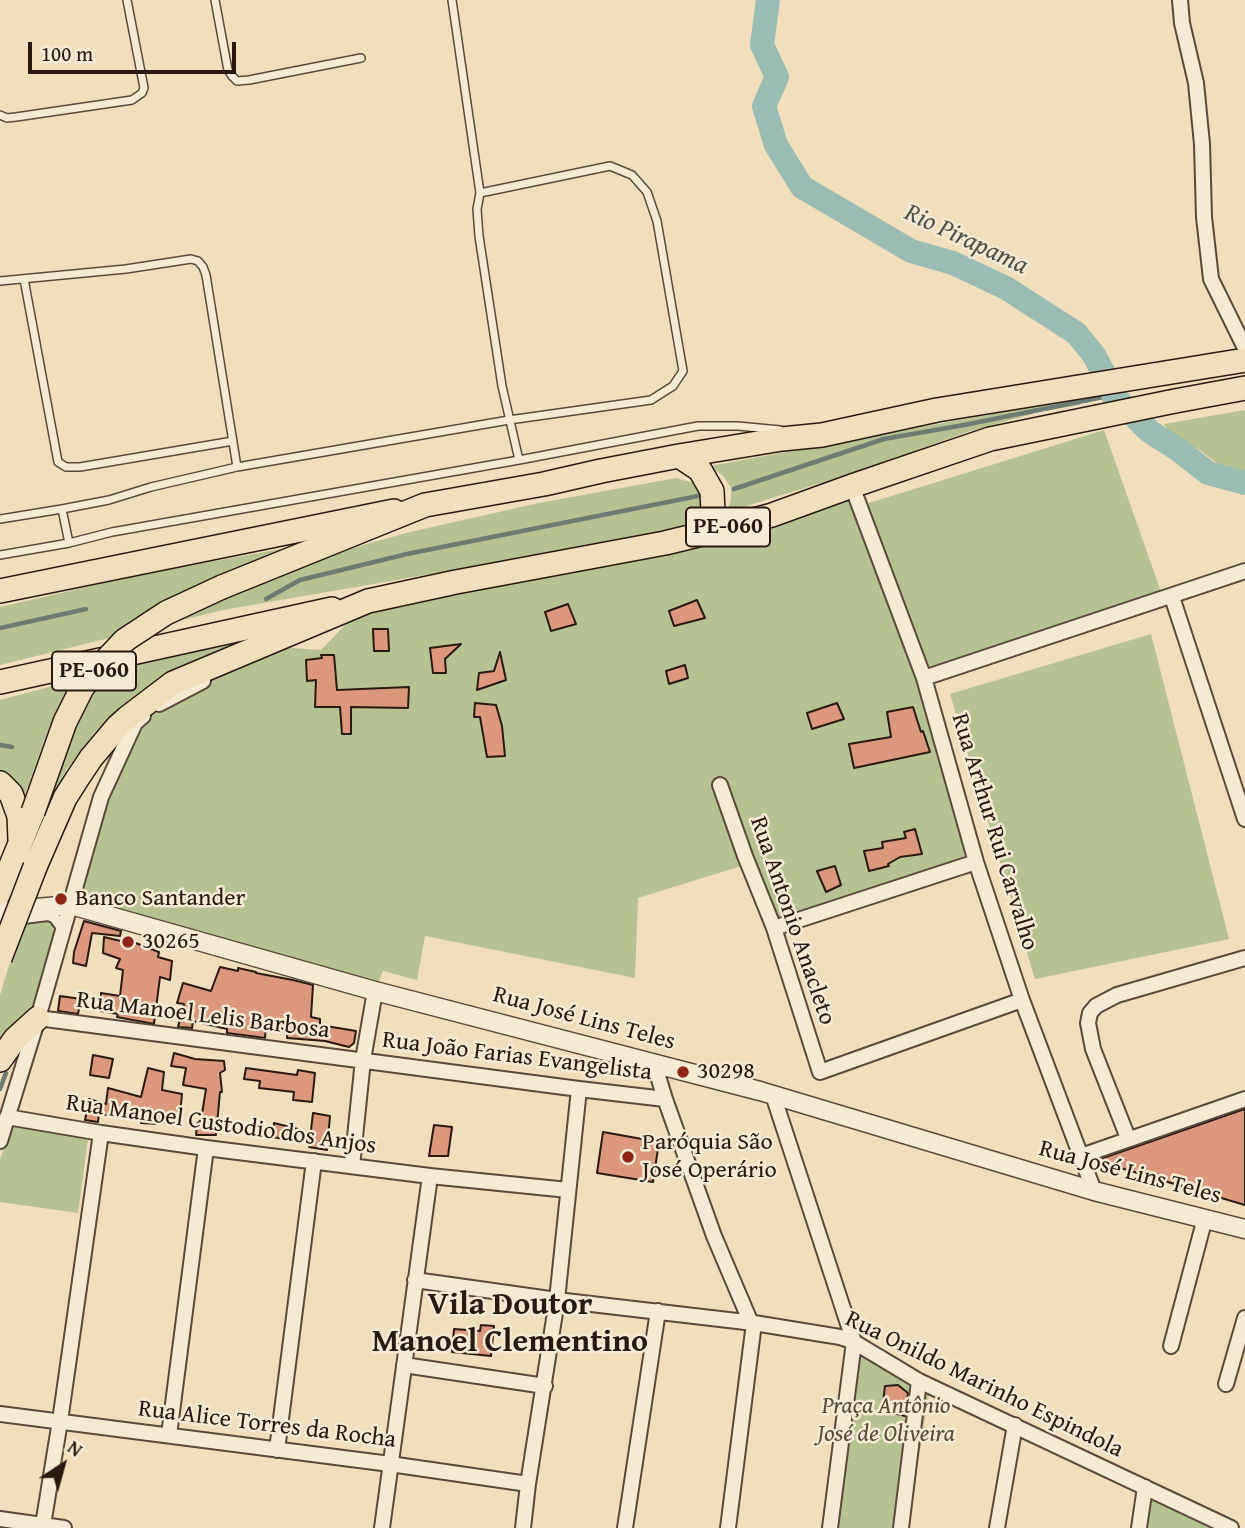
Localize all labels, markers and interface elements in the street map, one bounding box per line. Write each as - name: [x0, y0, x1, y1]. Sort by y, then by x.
- scale bar: [32, 28, 240, 72]
- text: 100 m: [41, 38, 93, 69]
- water label: Rio Pirapama: [899, 198, 1033, 282]
- road number: PE-060: [686, 508, 770, 547]
- road number: PE-060: [52, 652, 136, 691]
- street label: Rua Arthur Rui Carvalho: [944, 710, 1044, 954]
- street label: Rua Antonio Anacleto: [743, 813, 841, 1029]
- place label: Banco Santander: [75, 885, 245, 913]
- marker: Banco Santander: [53, 891, 69, 907]
- place label: 30265: [142, 928, 200, 956]
- marker: 30265: [120, 934, 136, 950]
- street label: Rua José Lins Teles: [490, 981, 678, 1057]
- street label: Rua Manoel Lelis Barbosa: [75, 986, 331, 1046]
- street label: Rua João Farias Evangelista: [381, 1026, 653, 1088]
- place label: 30298: [697, 1058, 755, 1086]
- marker: 30298: [675, 1064, 691, 1080]
- street label: Rua Manoel Custodio dos Anjos: [64, 1089, 378, 1161]
- place label: Paróquia São José Operário: [642, 1129, 777, 1185]
- street label: Rua José Lins Teles: [1036, 1135, 1224, 1211]
- marker: Paróquia São José Operário: [620, 1149, 636, 1165]
- district label: Vila Doutor Manoel Clementino: [372, 1287, 648, 1362]
- street label: Rua Onildo Marinho Espindola: [840, 1305, 1128, 1465]
- park label: Praça Antônio José de Oliveira: [817, 1393, 955, 1449]
- street label: Rua Alice Torres da Rocha: [136, 1395, 398, 1455]
- north arrow: [28, 1430, 98, 1500]
- text: N: [62, 1433, 89, 1463]

